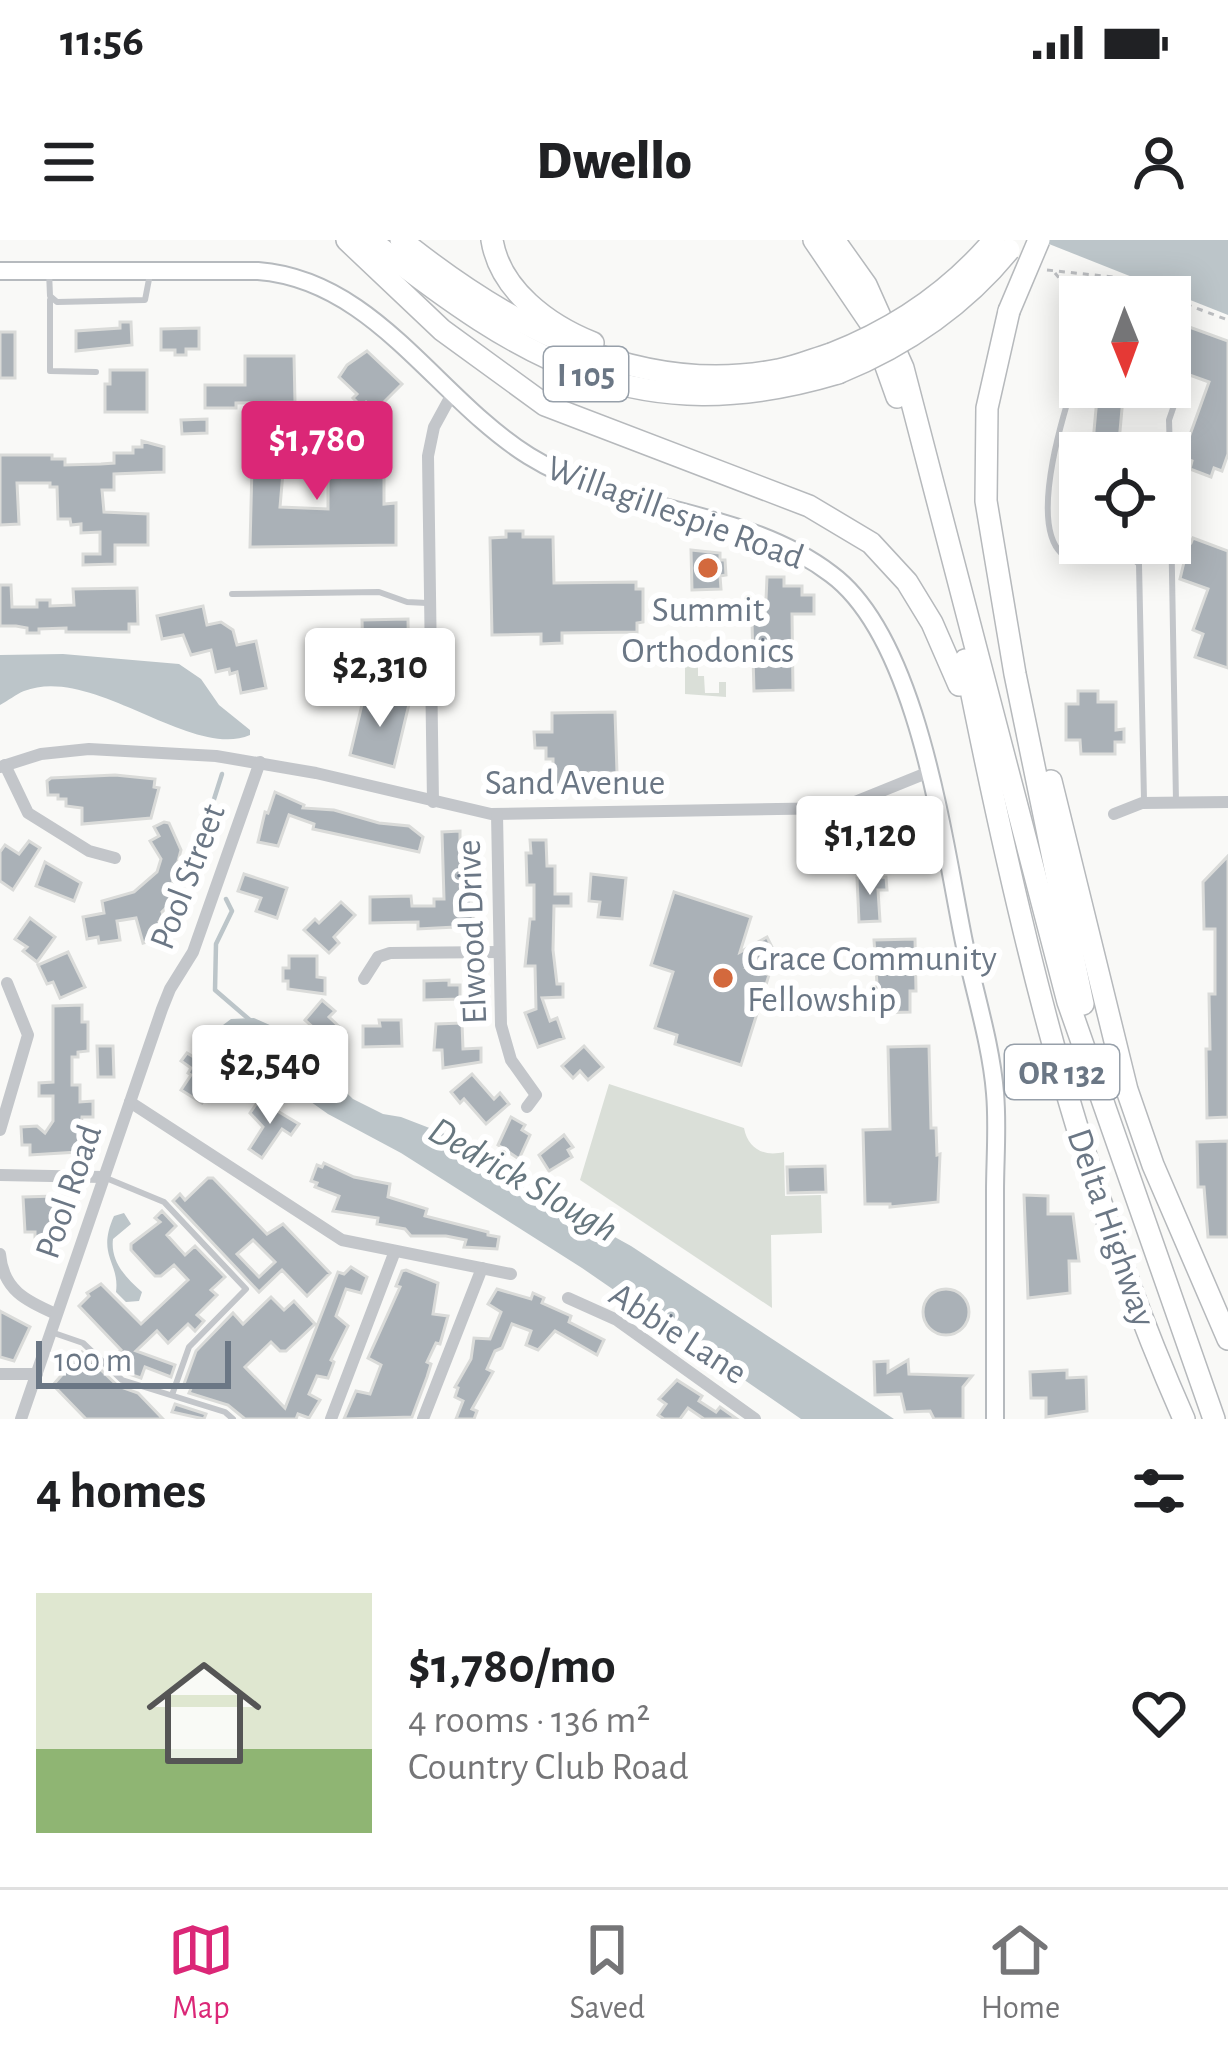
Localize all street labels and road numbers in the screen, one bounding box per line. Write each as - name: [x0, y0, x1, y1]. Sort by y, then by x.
- road number: I 105: [544, 347, 628, 401]
- street label: Willagillespie Road: [542, 450, 809, 576]
- street label: Sand Avenue: [485, 765, 665, 801]
- street label: Pool Street: [144, 799, 232, 954]
- street label: Elwood Drive: [451, 839, 493, 1025]
- road number: OR 132: [1005, 1045, 1119, 1099]
- street label: Pool Road: [29, 1120, 109, 1263]
- street label: Delta Highway: [1060, 1124, 1162, 1331]
- street label: Abbie Lane: [603, 1276, 753, 1391]

